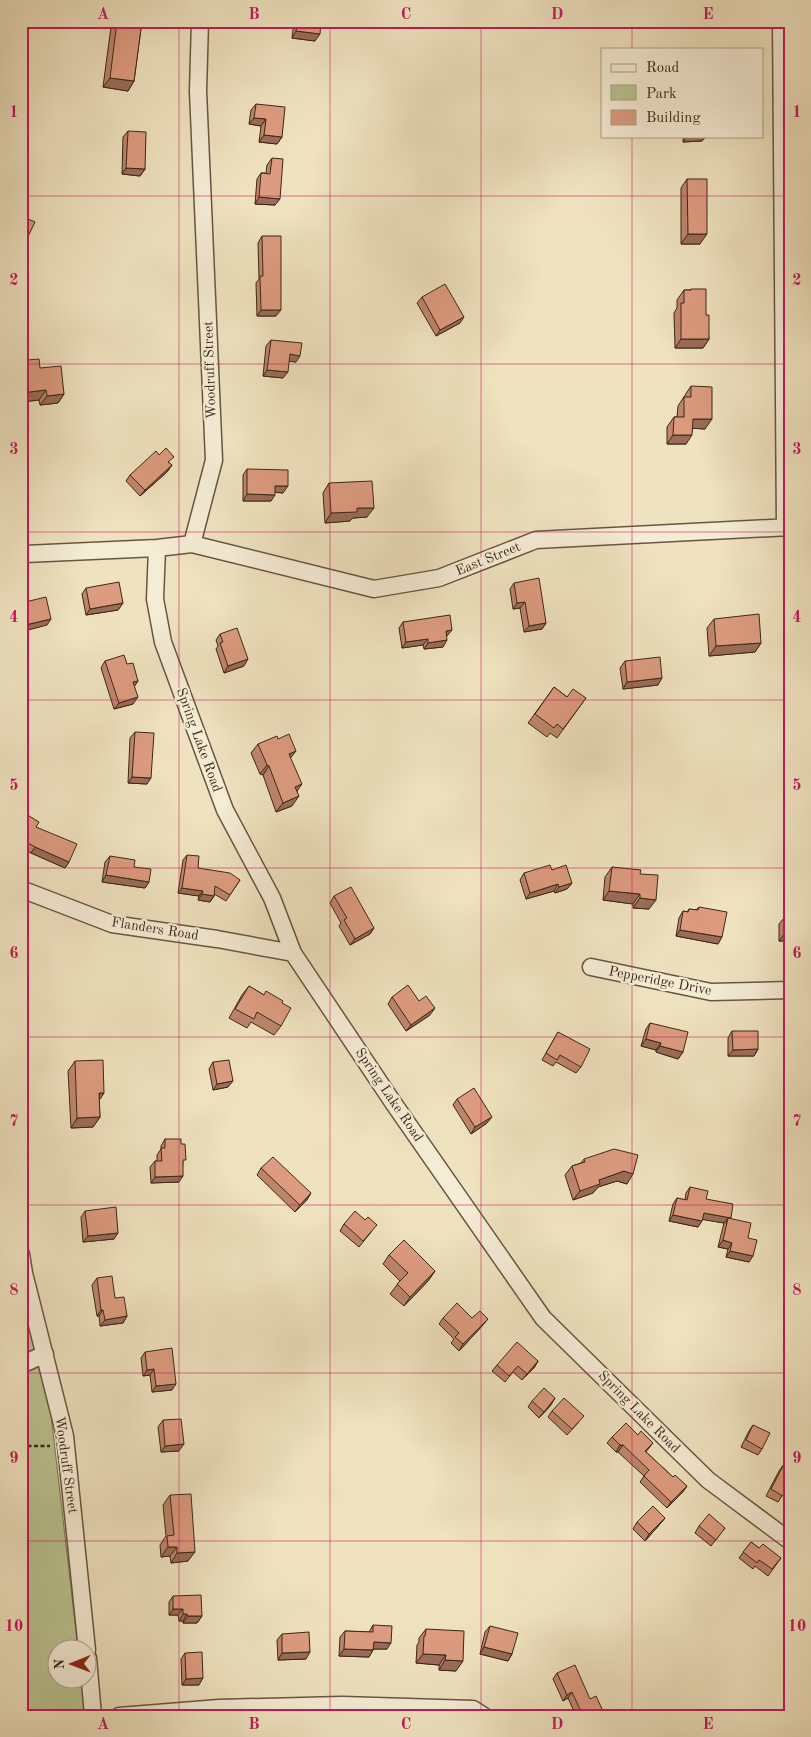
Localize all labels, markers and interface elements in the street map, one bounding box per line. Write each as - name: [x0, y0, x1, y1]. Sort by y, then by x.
- text: A: [97, 7, 109, 23]
- text: B: [248, 7, 260, 23]
- text: C: [401, 7, 411, 23]
- text: D: [551, 7, 563, 23]
- text: E: [702, 7, 714, 23]
- legend: [601, 48, 764, 138]
- text: Road: [646, 61, 680, 76]
- text: Park: [646, 87, 677, 102]
- text: 1: [9, 105, 19, 121]
- text: 1: [792, 105, 802, 121]
- text: Building: [646, 111, 701, 126]
- text: 2: [9, 273, 19, 289]
- text: 2: [792, 273, 802, 289]
- street label: Woodruff Street: [201, 321, 219, 419]
- text: 3: [9, 442, 19, 458]
- text: 3: [792, 442, 802, 458]
- street label: East Street: [454, 540, 523, 578]
- text: 4: [9, 610, 19, 626]
- text: 4: [792, 610, 802, 626]
- street label: Spring Lake Road: [174, 686, 224, 794]
- text: 5: [9, 778, 19, 794]
- text: 5: [792, 778, 802, 794]
- street label: Flanders Road: [110, 915, 200, 943]
- text: 6: [9, 946, 19, 962]
- text: 6: [792, 946, 802, 962]
- street label: Pepperidge Drive: [607, 964, 713, 998]
- street label: Spring Lake Road: [353, 1046, 425, 1144]
- text: 7: [9, 1114, 19, 1130]
- text: 7: [792, 1114, 802, 1130]
- text: 8: [9, 1283, 19, 1299]
- text: 8: [792, 1283, 802, 1299]
- street label: Spring Lake Road: [595, 1368, 683, 1456]
- street label: Woodruff Street: [52, 1415, 80, 1515]
- text: 9: [9, 1451, 19, 1467]
- text: 9: [792, 1451, 802, 1467]
- text: 10: [5, 1619, 23, 1635]
- text: 10: [788, 1619, 806, 1635]
- north arrow: [48, 1640, 98, 1690]
- text: N: [53, 1658, 67, 1670]
- text: A: [97, 1717, 109, 1733]
- text: B: [248, 1717, 260, 1733]
- text: C: [401, 1717, 411, 1733]
- text: D: [551, 1717, 563, 1733]
- text: E: [702, 1717, 714, 1733]

